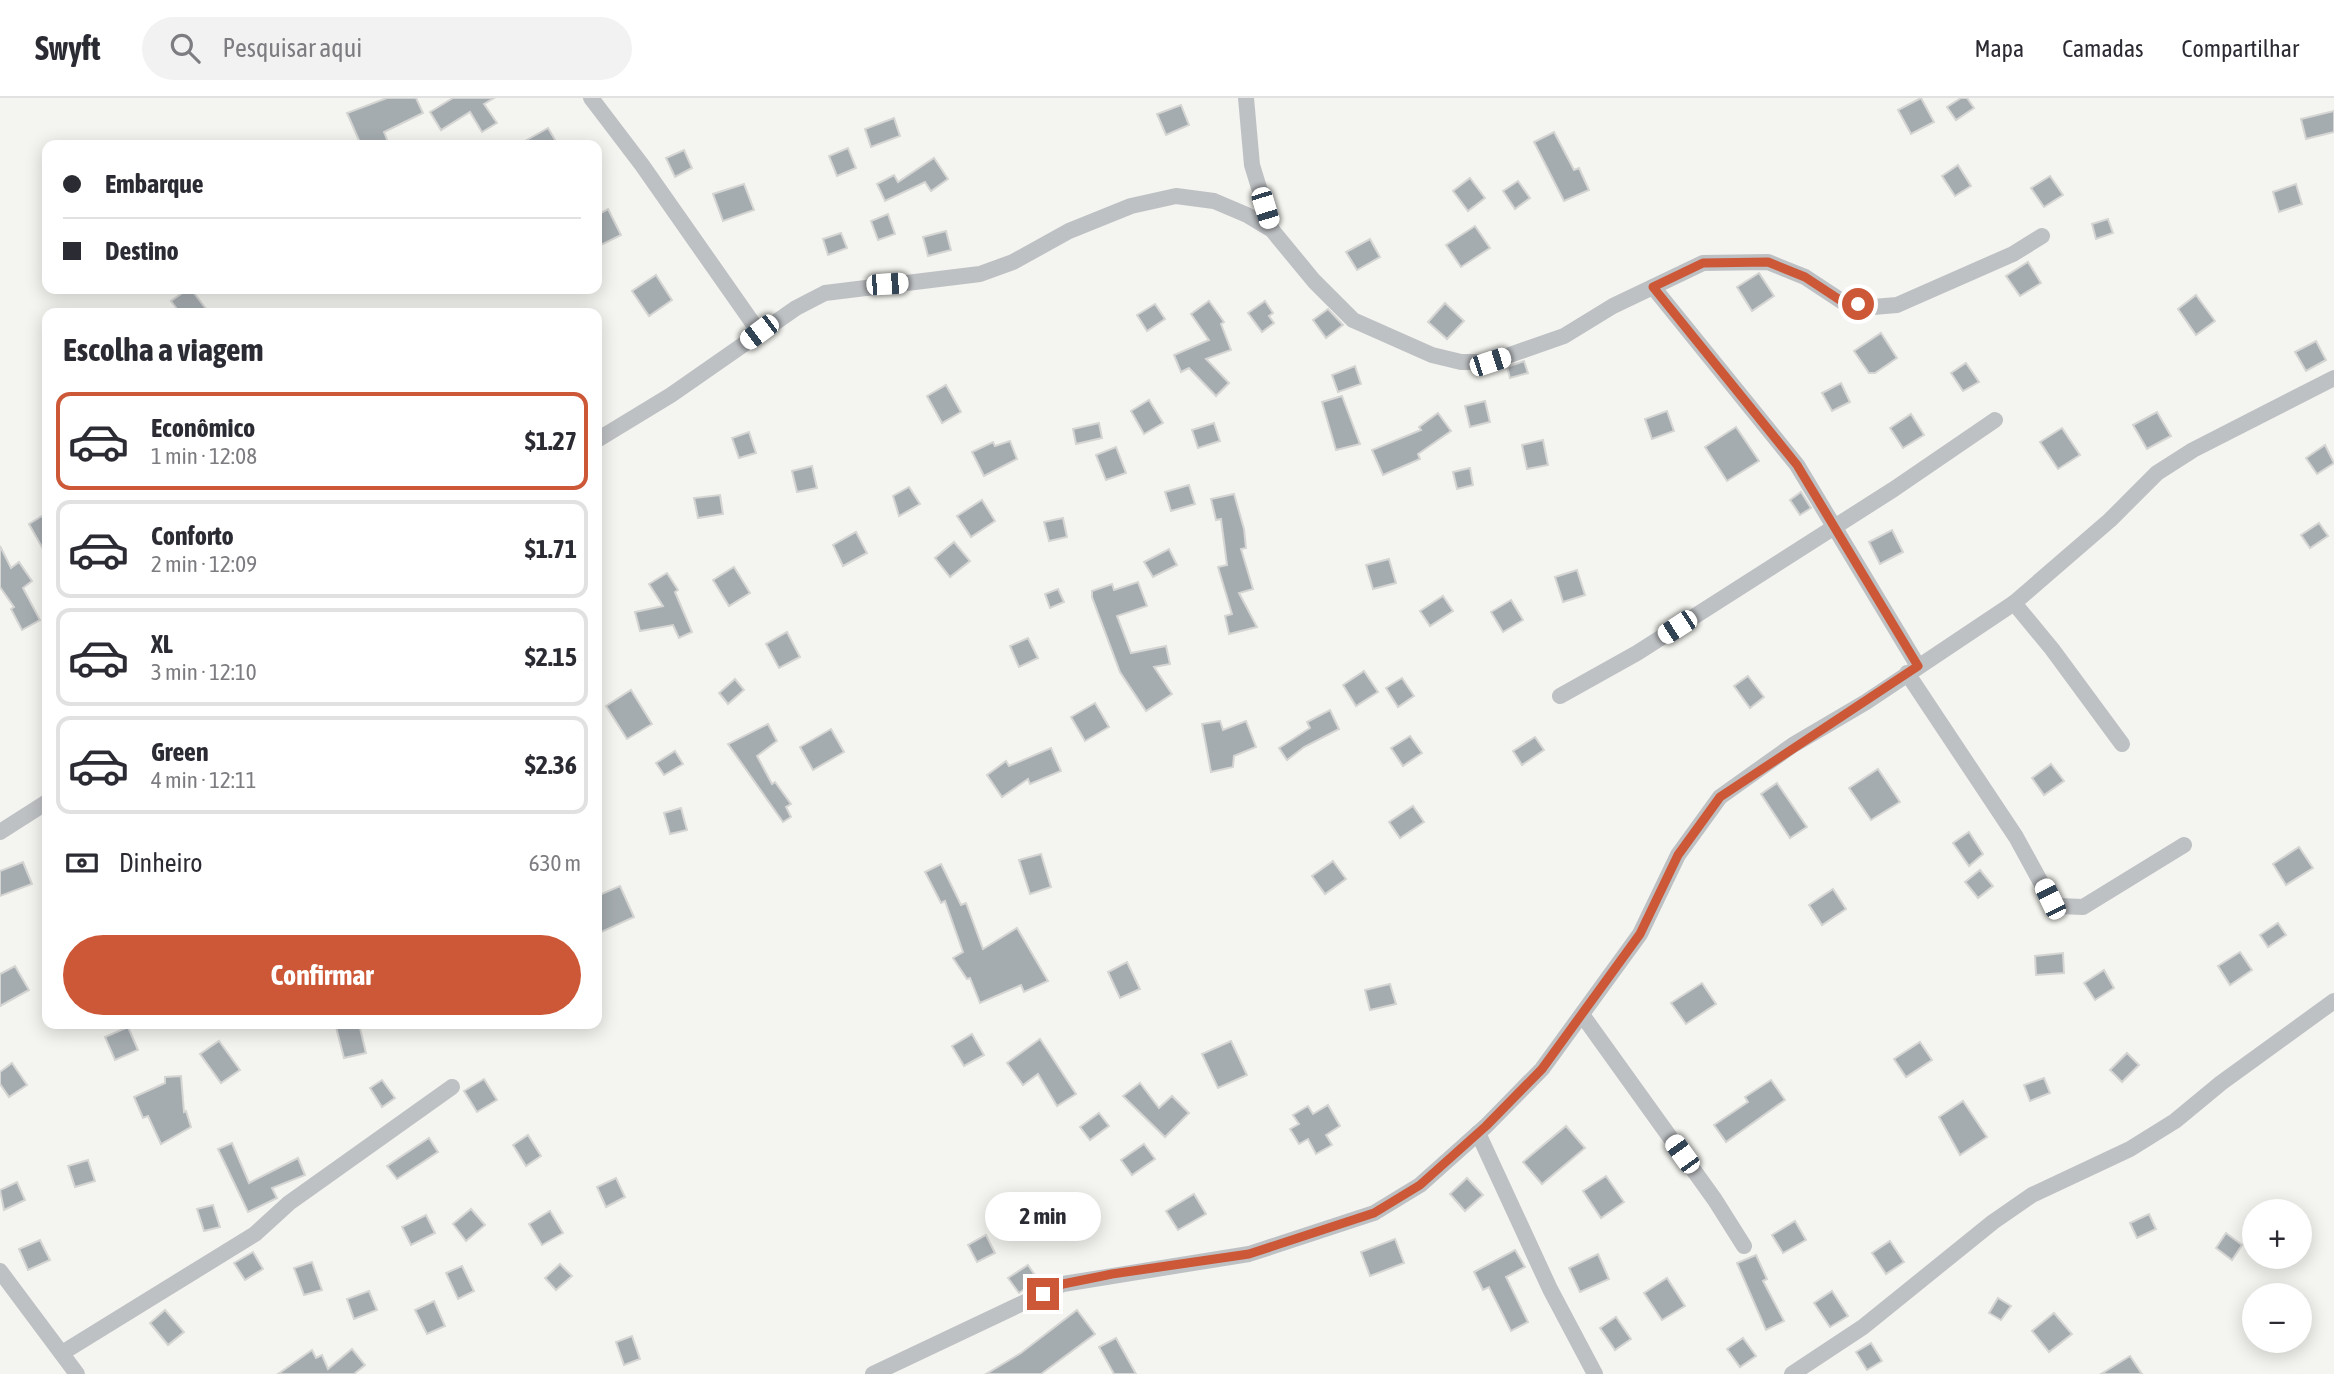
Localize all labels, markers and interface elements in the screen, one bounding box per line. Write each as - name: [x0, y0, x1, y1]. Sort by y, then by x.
- search box: [142, 17, 632, 80]
- text: Swyft: [35, 29, 100, 67]
- icon: search: [166, 29, 204, 67]
- text: Pesquisar aqui: [222, 33, 362, 63]
- text: Mapa: [1974, 35, 2024, 62]
- text: Camadas: [2062, 35, 2144, 62]
- text: Compartilhar: [2182, 35, 2299, 62]
- text: Embarque: [105, 169, 204, 199]
- car: [1249, 185, 1282, 231]
- text: Destino: [105, 236, 179, 266]
- car: [866, 272, 909, 296]
- route start: [1842, 288, 1874, 320]
- car: [736, 311, 783, 353]
- text: Escolha a viagem: [63, 331, 263, 368]
- car: [1467, 346, 1514, 378]
- icon: car: [67, 410, 130, 473]
- text: Econômico: [151, 413, 255, 443]
- text: $1.27: [525, 426, 577, 456]
- text: 1 min · 12:08: [151, 443, 257, 469]
- icon: car: [67, 518, 130, 581]
- text: Conforto: [151, 521, 234, 551]
- text: $1.71: [525, 534, 577, 564]
- text: 2 min · 12:09: [151, 551, 257, 577]
- car: [1654, 607, 1701, 647]
- icon: car: [67, 626, 130, 689]
- text: XL: [151, 629, 173, 659]
- text: $2.15: [525, 642, 577, 672]
- text: 3 min · 12:10: [151, 659, 257, 685]
- icon: car: [67, 734, 130, 797]
- text: Green: [151, 737, 209, 767]
- text: $2.36: [525, 750, 577, 780]
- text: 4 min · 12:11: [151, 767, 257, 793]
- icon: cash: [63, 844, 101, 882]
- text: Dinheiro: [119, 848, 202, 878]
- text: 630 m: [529, 850, 581, 876]
- car: [2032, 876, 2069, 922]
- button: Confirmar: [63, 935, 581, 1015]
- car: [1662, 1131, 1703, 1177]
- callout: 2 min: [985, 1192, 1101, 1242]
- map controls: [2242, 1199, 2312, 1353]
- button: +: [2242, 1199, 2312, 1269]
- text: 2 min: [1020, 1203, 1066, 1229]
- route end: [1027, 1278, 1059, 1310]
- button: −: [2242, 1283, 2312, 1353]

